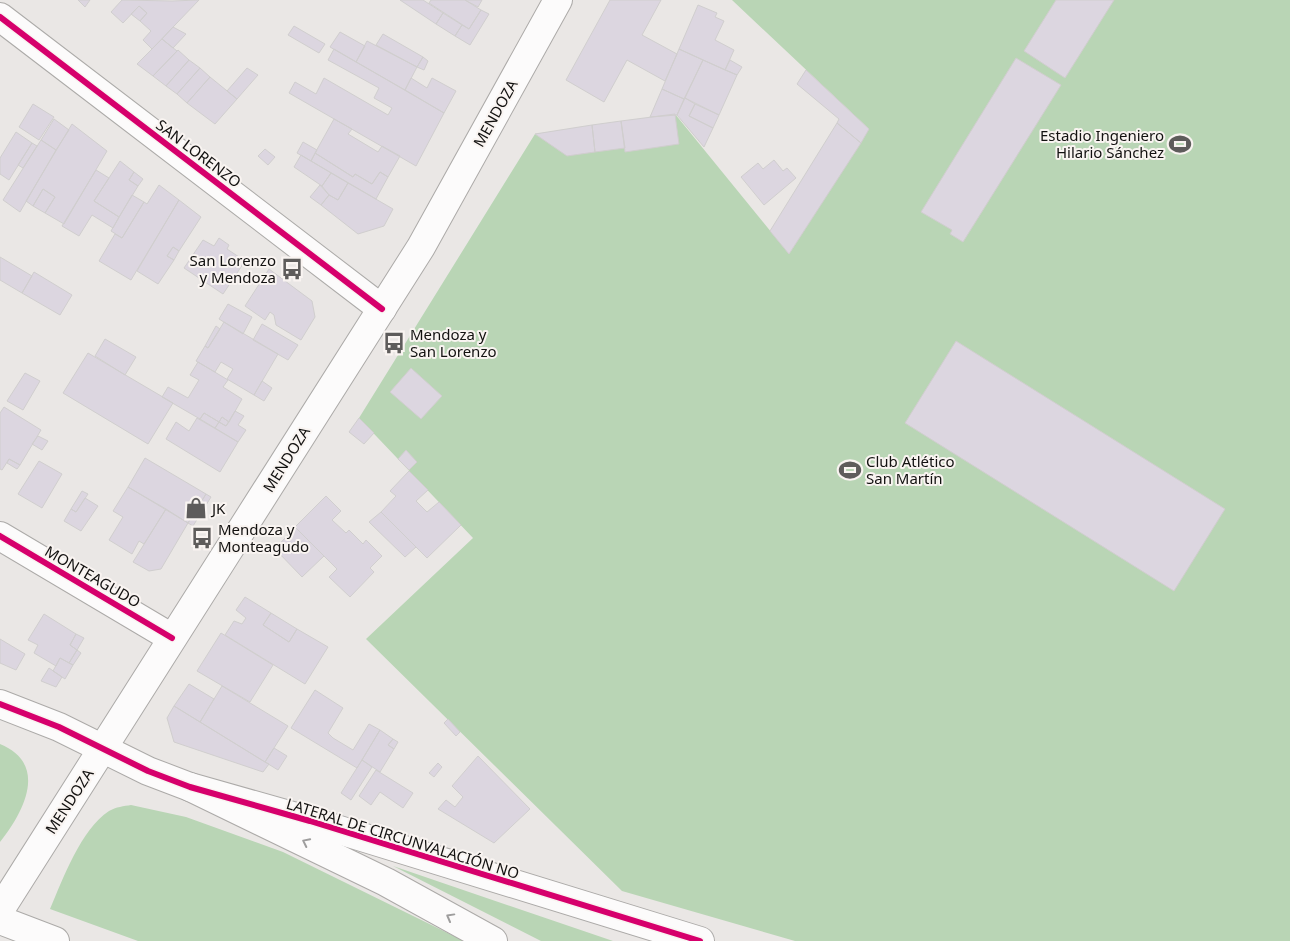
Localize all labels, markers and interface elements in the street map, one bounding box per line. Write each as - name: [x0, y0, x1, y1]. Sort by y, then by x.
- street label: MENDOZA: [468, 75, 522, 150]
- street label: SAN LORENZO: [152, 114, 246, 192]
- place label: Estadio Ingeniero Hilario Sánchez: [1040, 125, 1164, 162]
- sports icon: Estadio Ingeniero Hilario Sánchez: [1167, 131, 1193, 157]
- place label: San Lorenzo y Mendoza: [189, 250, 276, 287]
- bus stop icon: San Lorenzo y Mendoza: [279, 256, 305, 282]
- place label: Mendoza y San Lorenzo: [410, 324, 497, 361]
- bus stop icon: Mendoza y San Lorenzo: [381, 330, 407, 356]
- street label: MENDOZA: [258, 422, 314, 496]
- place label: Club Atlético San Martín: [866, 451, 955, 488]
- sports icon: Club Atlético San Martín: [837, 457, 863, 483]
- shop icon: JK: [183, 495, 209, 521]
- place label: JK: [210, 498, 226, 518]
- place label: Mendoza y Monteagudo: [218, 519, 309, 556]
- bus stop icon: Mendoza y Monteagudo: [189, 525, 215, 551]
- street label: MONTEAGUDO: [42, 541, 144, 611]
- street label: MENDOZA: [40, 764, 98, 837]
- street label: LATERAL DE CIRCUNVALACIÓN NO: [284, 793, 522, 883]
- one-way arrow: [302, 838, 311, 848]
- one-way arrow: [447, 913, 456, 923]

